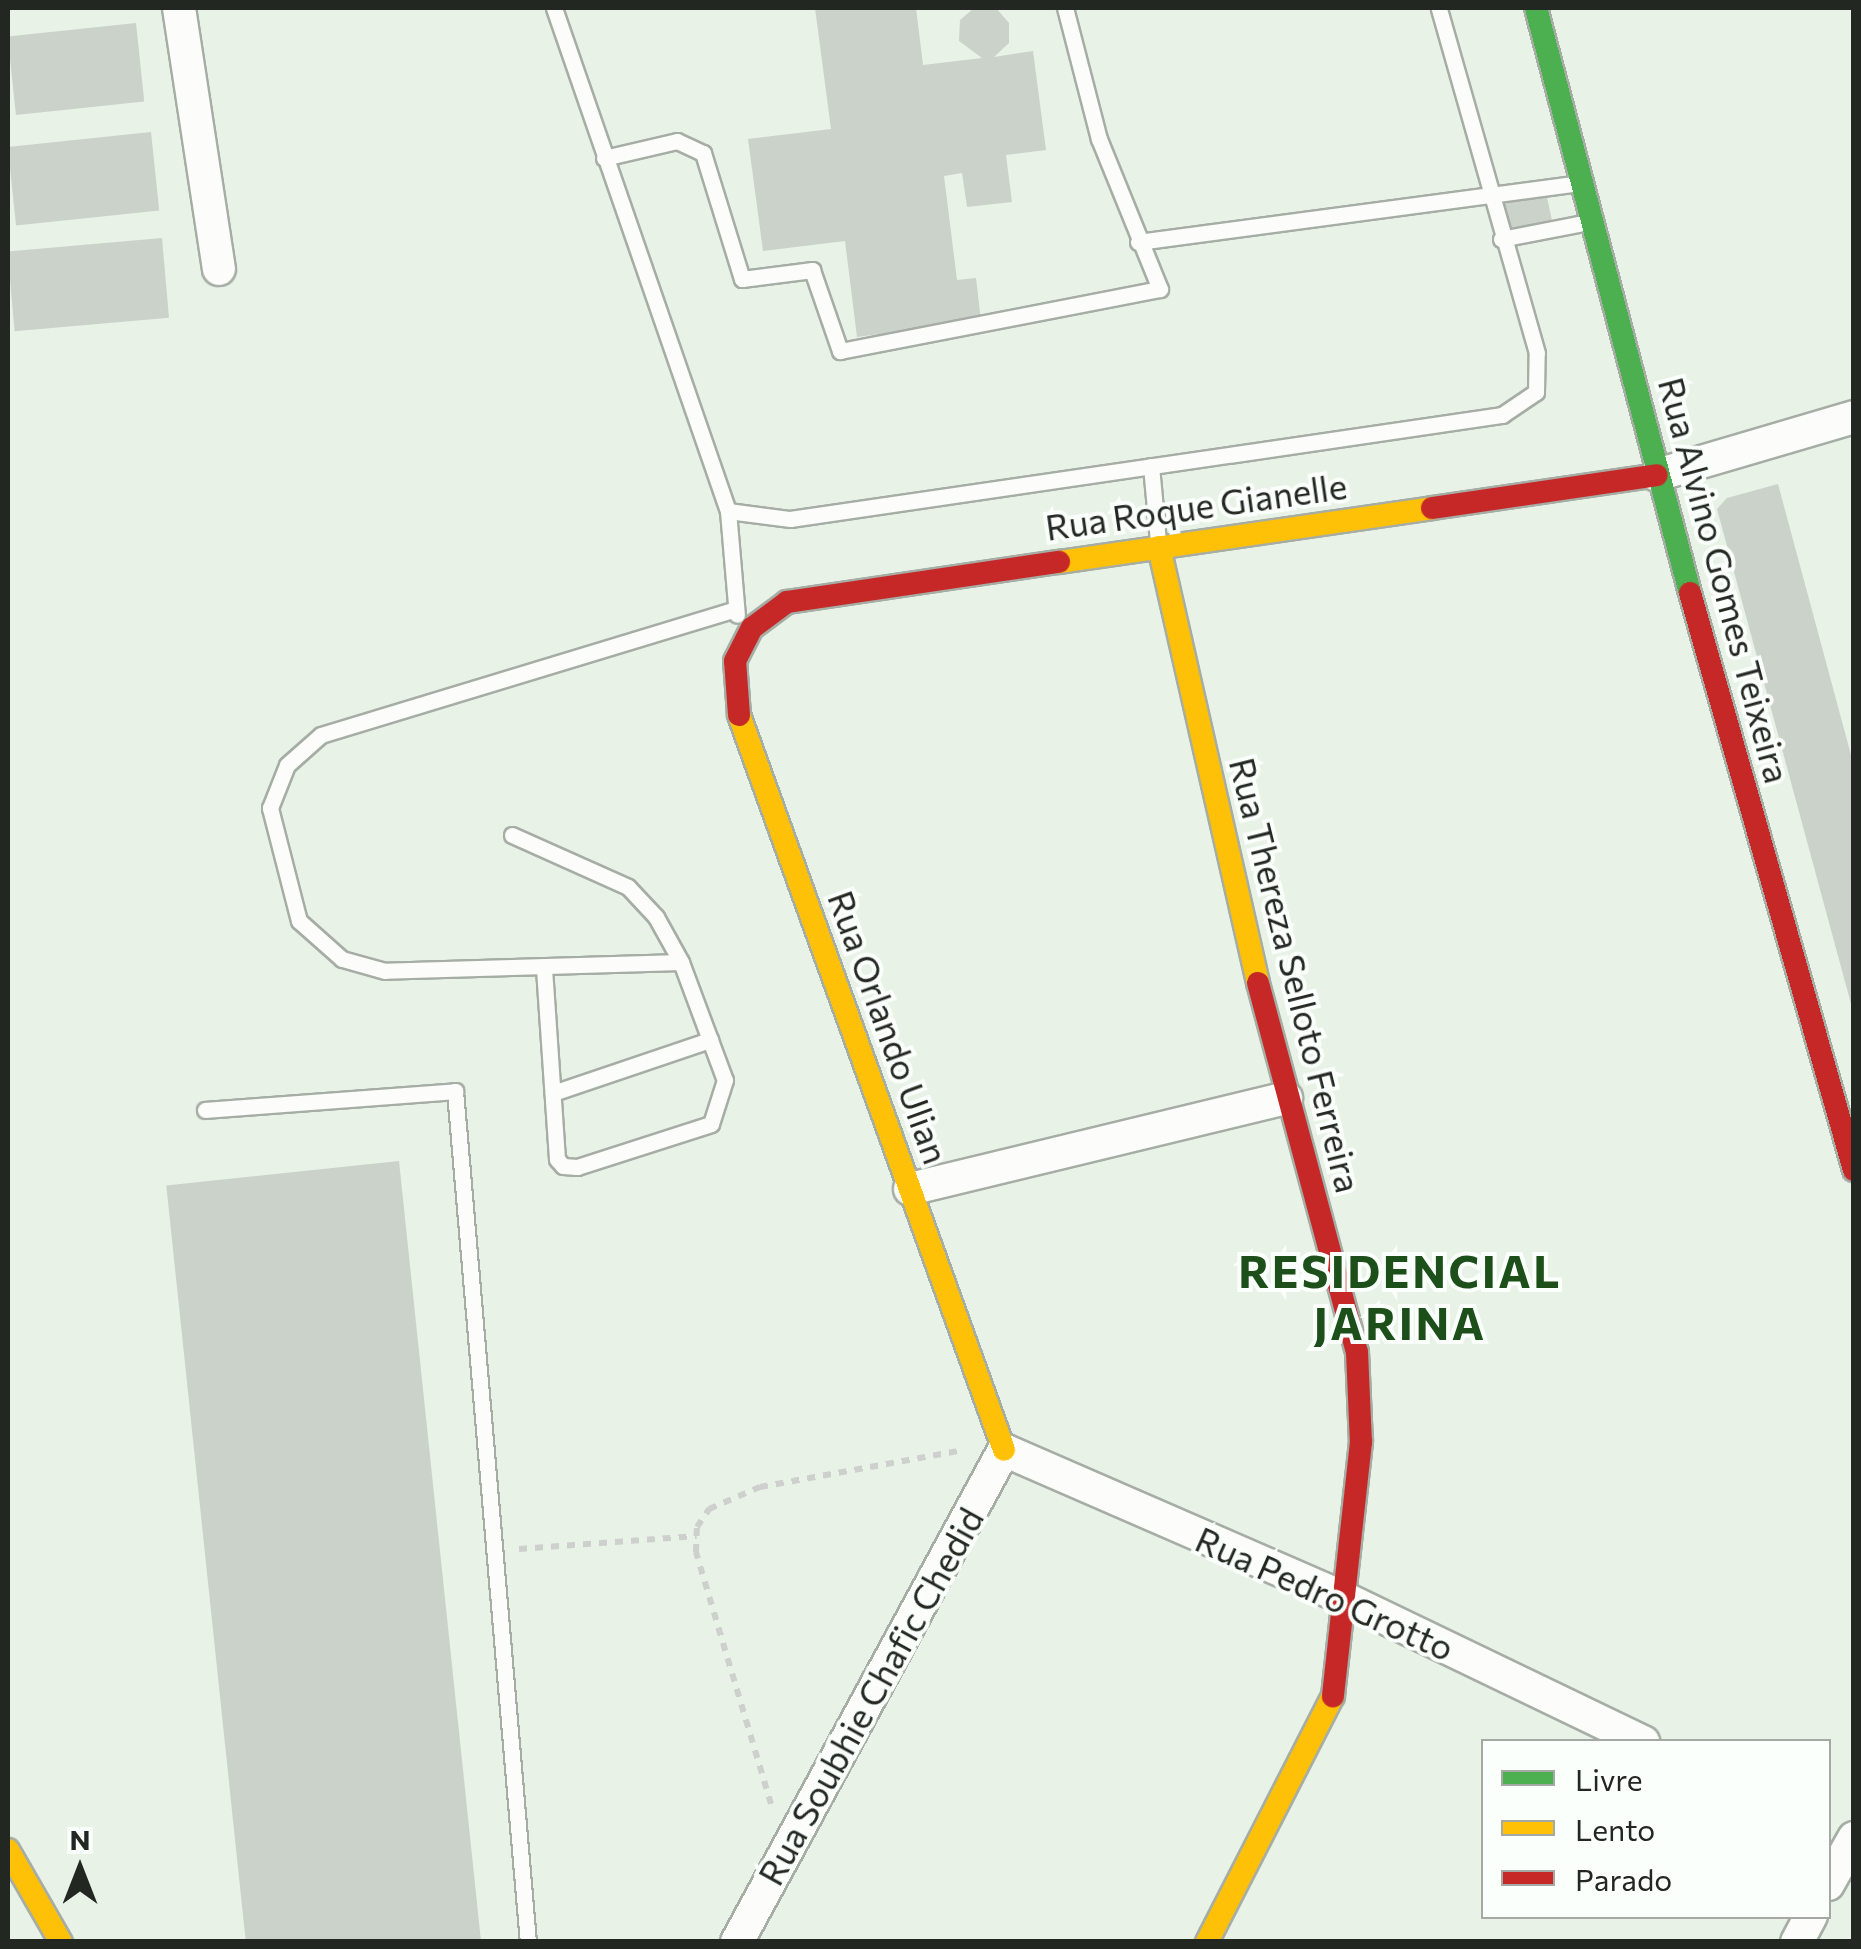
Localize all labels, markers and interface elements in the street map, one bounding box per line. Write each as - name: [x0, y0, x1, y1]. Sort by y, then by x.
- street label: Rua Alvino Gomes Teixeira: [1651, 373, 1799, 787]
- street label: Rua Roque Gianelle: [1043, 464, 1349, 548]
- street label: Rua Thereza Selloto Ferreira: [1222, 753, 1370, 1197]
- street label: Rua Orlando Ulian: [820, 885, 958, 1169]
- district label: RESIDENCIAL JARINA: [1238, 1243, 1562, 1349]
- street label: Rua Soubhie Chafic Chedid: [749, 1500, 991, 1892]
- street label: Rua Pedro Grotto: [1190, 1517, 1460, 1669]
- legend: [1481, 1739, 1831, 1919]
- text: Livre: [1575, 1760, 1643, 1797]
- text: Lento: [1575, 1810, 1655, 1847]
- north arrow: [30, 1819, 130, 1919]
- text: N: [70, 1822, 91, 1856]
- text: Parado: [1575, 1860, 1672, 1897]

